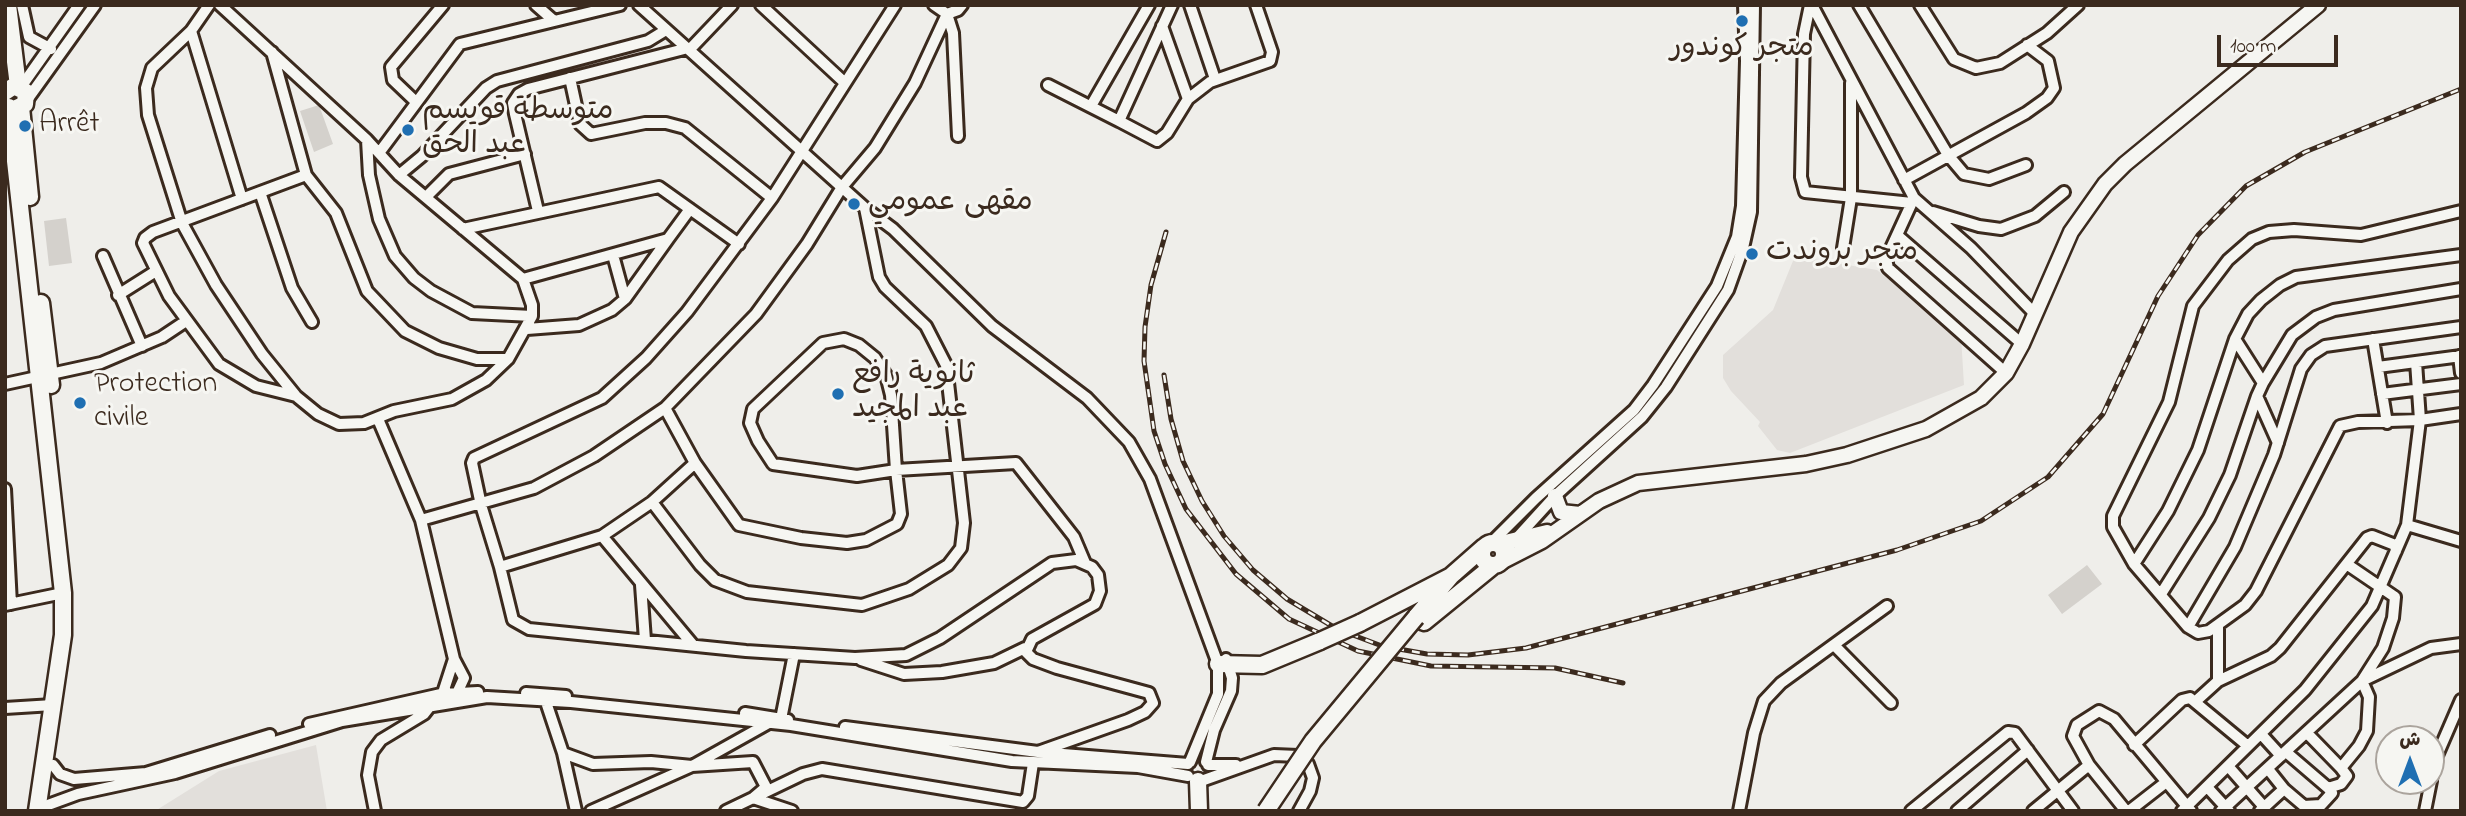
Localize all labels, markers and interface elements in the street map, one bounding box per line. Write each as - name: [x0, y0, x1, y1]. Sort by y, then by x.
- marker: متجر كوندور: [1734, 13, 1750, 29]
- scale bar: [2221, 21, 2342, 65]
- place label: متجر كوندور: [1670, 32, 1814, 68]
- text: 100 m: [2230, 32, 2276, 62]
- place label: متوسطة قويسم عبد الحق: [422, 95, 614, 166]
- place label: Arrêt: [39, 108, 100, 144]
- marker: Arrêt: [17, 118, 33, 134]
- marker: متوسطة قويسم عبد الحق: [400, 122, 416, 138]
- place label: مقهى عمومي: [868, 186, 1033, 222]
- marker: مقهى عمومي: [846, 196, 862, 212]
- place label: متجر بروندت: [1766, 236, 1918, 272]
- marker: متجر بروندت: [1744, 246, 1760, 262]
- place label: ثانوية رافع عبد المجيد: [852, 359, 975, 430]
- place label: Protection civile: [94, 368, 217, 438]
- marker: ثانوية رافع عبد المجيد: [830, 386, 846, 402]
- marker: Protection civile: [72, 395, 88, 411]
- north arrow: [2375, 725, 2445, 795]
- text: ش: [2400, 727, 2420, 754]

